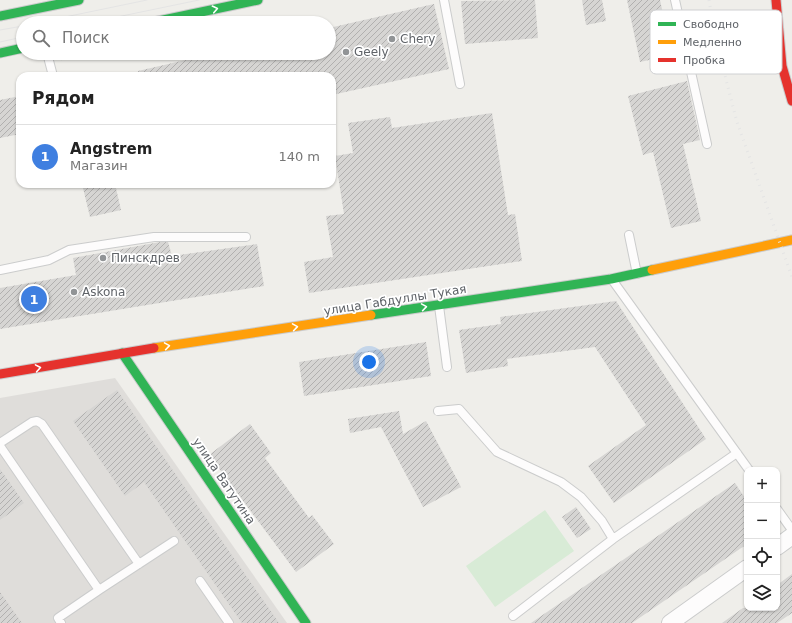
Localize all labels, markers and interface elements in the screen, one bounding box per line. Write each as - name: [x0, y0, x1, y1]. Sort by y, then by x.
- one-way arrow: [211, 6, 218, 14]
- legend: [650, 10, 782, 74]
- search box: [16, 16, 336, 60]
- text: Свободно: [683, 18, 739, 31]
- icon: search: [30, 27, 52, 49]
- text: Поиск: [62, 29, 110, 47]
- place label: Chery: [400, 32, 435, 46]
- marker: Chery: [387, 34, 397, 44]
- text: Медленно: [683, 36, 742, 49]
- place label: Geely: [354, 45, 389, 59]
- marker: Geely: [341, 47, 351, 57]
- text: Пробка: [683, 54, 725, 67]
- text: Рядом: [32, 88, 95, 108]
- text: Angstrem: [70, 140, 152, 158]
- text: 1: [40, 149, 50, 164]
- text: 140 m: [278, 149, 320, 164]
- text: Магазин: [70, 158, 128, 173]
- place label: Пинскдрев: [111, 251, 180, 265]
- marker: Пинскдрев: [98, 253, 108, 263]
- street label: улица Габдуллы Тукая: [323, 282, 467, 318]
- pin: 1: [21, 284, 47, 314]
- place label: Askona: [82, 285, 125, 299]
- marker: Askona: [69, 287, 79, 297]
- one-way arrow: [421, 303, 427, 312]
- one-way arrow: [292, 323, 298, 332]
- one-way arrow: [164, 342, 170, 351]
- your location: [359, 352, 379, 372]
- one-way arrow: [35, 364, 42, 372]
- street label: улица Ватутина: [190, 435, 258, 527]
- map controls: [744, 467, 780, 611]
- button: +: [744, 467, 780, 503]
- button: −: [744, 503, 780, 539]
- button: locate: [744, 539, 780, 575]
- button: layers: [744, 575, 780, 611]

